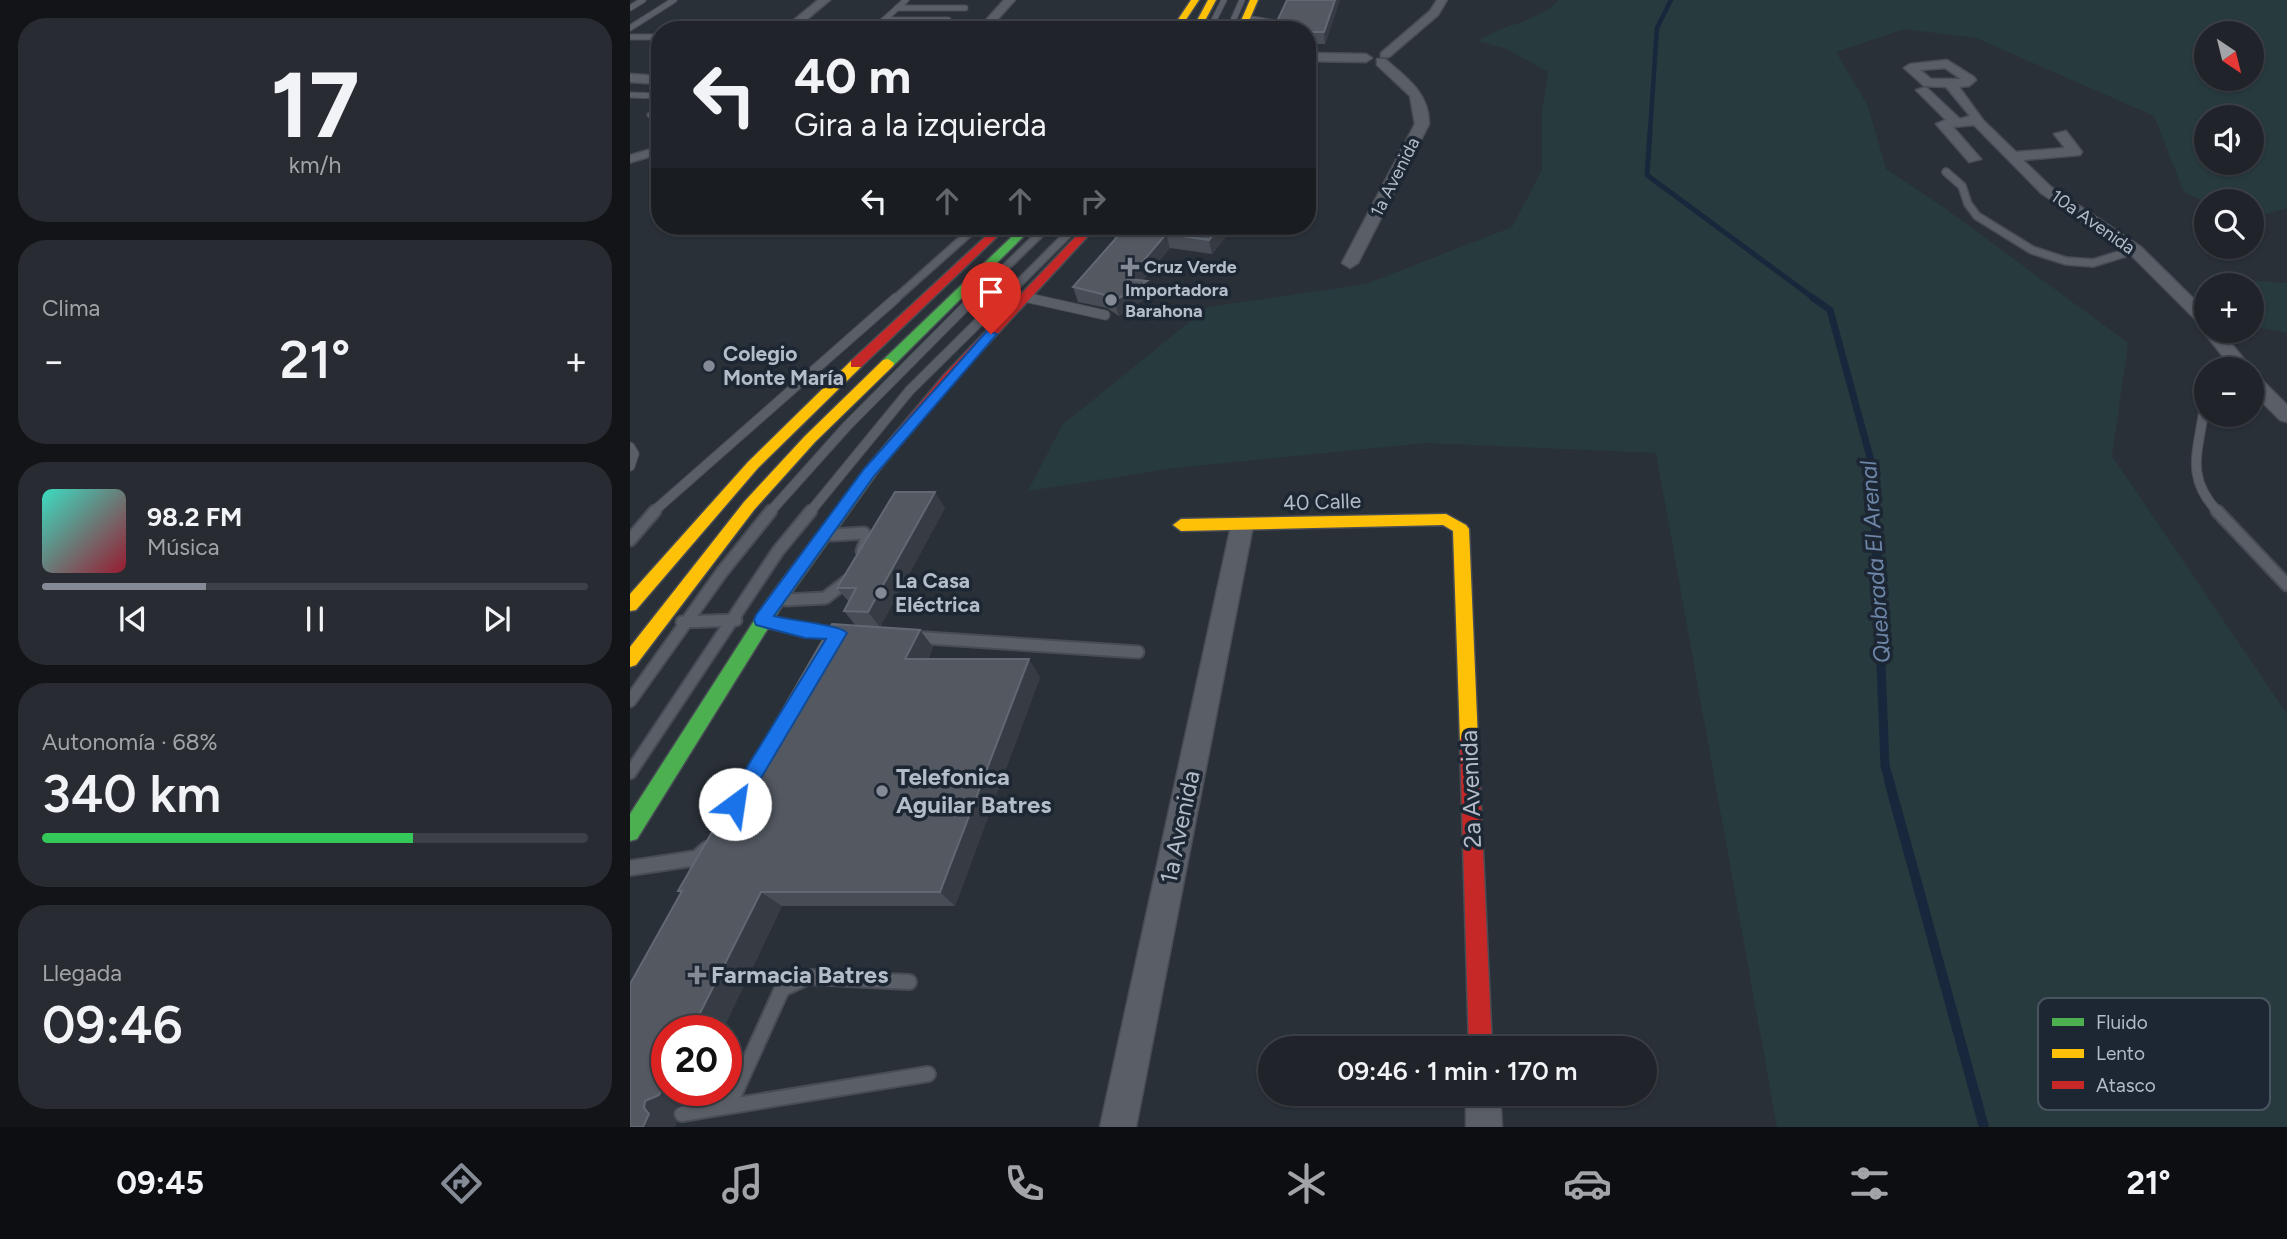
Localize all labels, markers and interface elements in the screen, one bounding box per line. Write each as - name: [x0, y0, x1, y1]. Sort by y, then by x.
- north arrow: [2194, 21, 2264, 91]
- map controls: [2194, 21, 2264, 427]
- text: 40 m: [794, 46, 911, 105]
- icon: left: [679, 49, 770, 140]
- text: 17: [271, 51, 360, 160]
- button: sound: [2194, 105, 2264, 175]
- text: Gira a la izquierda: [794, 106, 1047, 144]
- street label: 1a Avenida: [1366, 134, 1424, 220]
- text: km/h: [289, 151, 341, 179]
- icon: left: [855, 182, 893, 220]
- icon: ahead: [928, 182, 966, 220]
- icon: ahead: [1001, 182, 1039, 220]
- icon: right: [1074, 182, 1112, 220]
- street label: 10a Avenida: [2047, 185, 2139, 259]
- button: search: [2194, 189, 2264, 259]
- place label: Cruz Verde: [1144, 256, 1237, 278]
- marker: Cruz Verde: [1122, 259, 1138, 275]
- pin: [961, 262, 1021, 334]
- icon: arrive: [972, 273, 1010, 311]
- button: +: [2194, 273, 2264, 343]
- place label: Importadora Barahona: [1125, 279, 1228, 322]
- marker: Importadora Barahona: [1103, 292, 1119, 308]
- text: Clima: [42, 294, 100, 322]
- text: 21°: [280, 329, 350, 391]
- text: −: [42, 338, 66, 384]
- text: +: [564, 338, 588, 384]
- place label: Colegio Monte María: [723, 341, 844, 390]
- button: −: [2194, 357, 2264, 427]
- marker: Colegio Monte María: [701, 358, 717, 374]
- water label: Quebrada El Arenal: [1854, 459, 1896, 664]
- street label: 40 Calle: [1282, 488, 1362, 515]
- text: 98.2 FM: [147, 501, 242, 533]
- text: Música: [147, 533, 220, 561]
- place label: La Casa Eléctrica: [895, 568, 980, 617]
- marker: La Casa Eléctrica: [873, 585, 889, 601]
- icon: previous: [114, 600, 152, 638]
- icon: pause: [296, 600, 334, 638]
- icon: next: [478, 600, 516, 638]
- text: Autonomía · 68%: [42, 728, 218, 756]
- street label: 2a Avenida: [1454, 729, 1487, 849]
- place label: Telefonica Aguilar Batres: [896, 762, 1051, 819]
- text: 340 km: [42, 763, 221, 825]
- position arrow: [698, 767, 772, 841]
- street label: 1a Avenida: [1153, 768, 1206, 886]
- marker: Telefonica Aguilar Batres: [874, 783, 890, 799]
- text: Llegada: [42, 959, 122, 987]
- place label: Farmacia Batres: [711, 960, 888, 989]
- marker: Farmacia Batres: [689, 967, 705, 983]
- text: 09:46: [42, 994, 183, 1056]
- legend: [2038, 998, 2270, 1110]
- text: Fluido: [2096, 1011, 2148, 1034]
- speed limit sign: 20: [651, 1015, 742, 1106]
- text: Lento: [2096, 1042, 2145, 1065]
- text: 09:46 · 1 min · 170 m: [1337, 1055, 1578, 1087]
- text: Atasco: [2096, 1074, 2156, 1097]
- icon: directions: [437, 1159, 486, 1208]
- icon: music: [718, 1159, 767, 1208]
- icon: phone: [1000, 1159, 1049, 1208]
- icon: climate: [1282, 1159, 1331, 1208]
- icon: car: [1563, 1159, 1612, 1208]
- icon: filters: [1845, 1159, 1894, 1208]
- text: 09:45: [116, 1164, 204, 1202]
- text: 21°: [2126, 1164, 2171, 1202]

